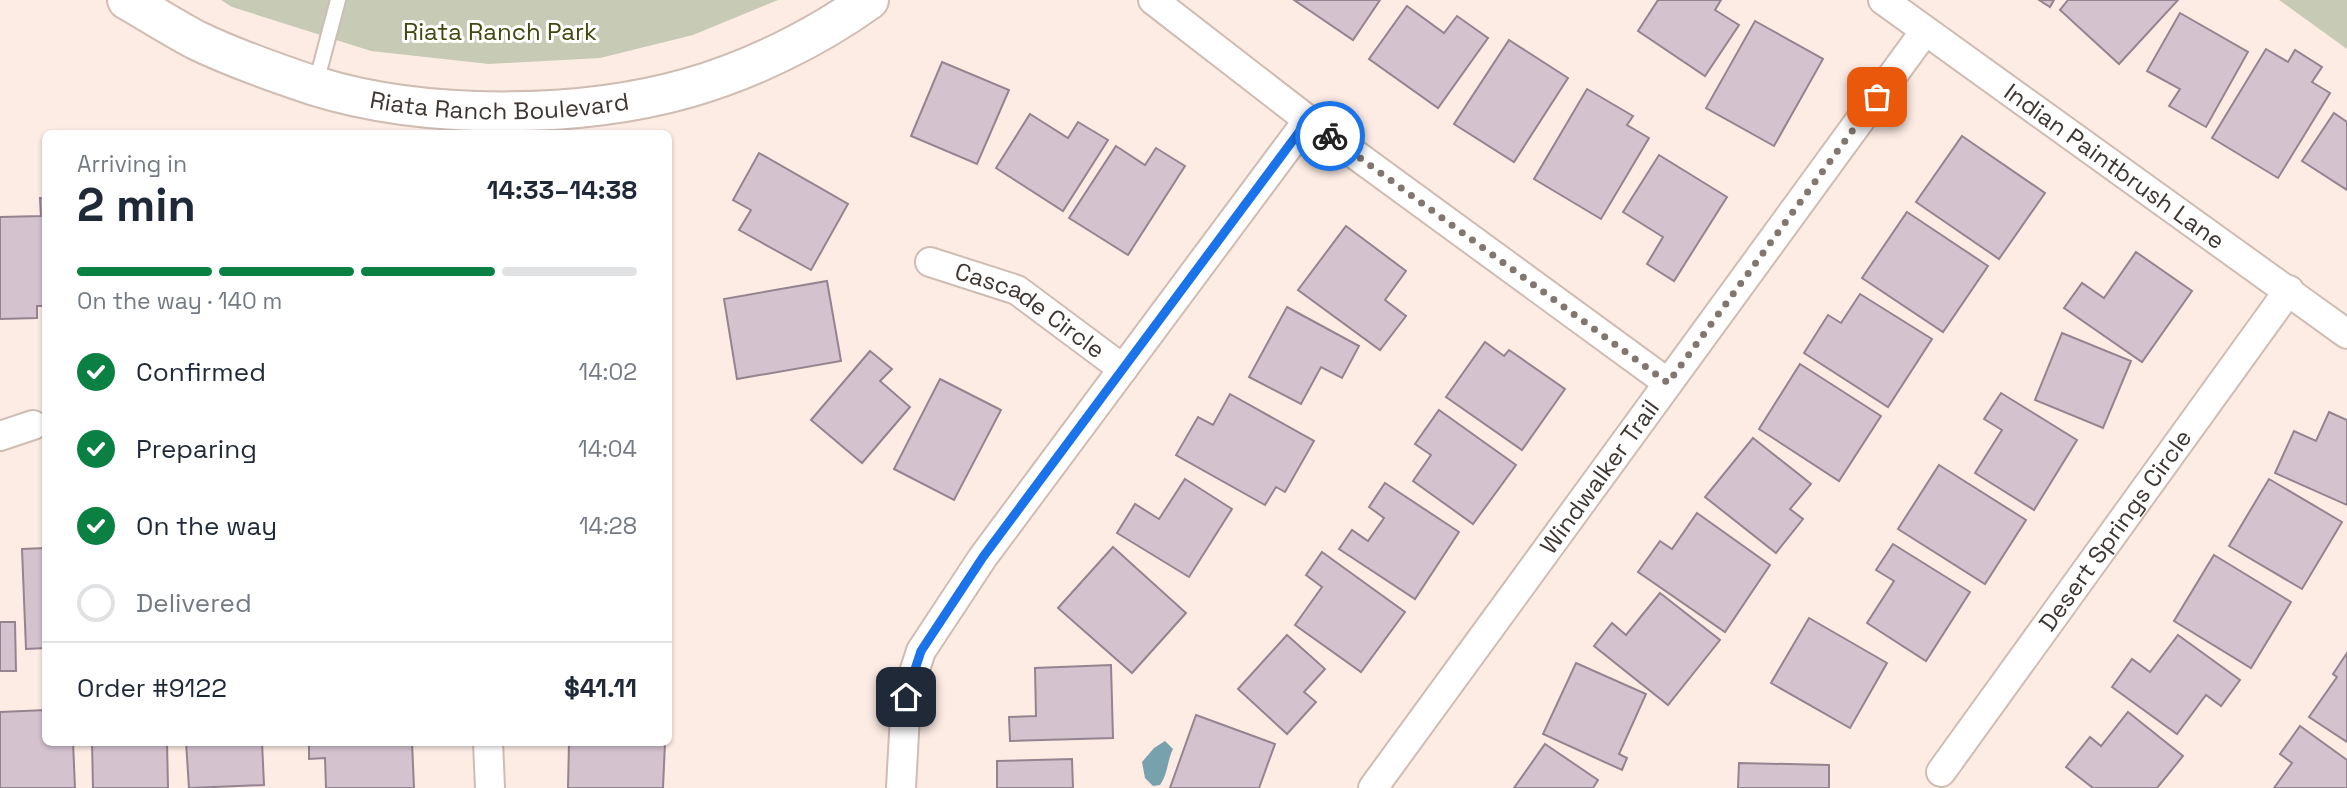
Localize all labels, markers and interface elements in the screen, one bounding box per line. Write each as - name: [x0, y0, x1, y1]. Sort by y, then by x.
- park label: Riata Ranch Park: [403, 16, 597, 47]
- pin: [1847, 67, 1907, 127]
- street label: Indian Paintbrush Lane: [1998, 76, 2231, 256]
- icon: bag: [1858, 78, 1896, 116]
- street label: Riata Ranch Boulevard: [367, 84, 631, 126]
- courier: [1295, 101, 1365, 171]
- icon: bike: [1311, 117, 1349, 155]
- text: Arriving in: [77, 149, 187, 179]
- text: 14:33–14:38: [487, 173, 637, 207]
- text: 2 min: [77, 176, 196, 234]
- street label: Cascade Circle: [951, 255, 1111, 365]
- text: On the way · 140 m: [77, 286, 282, 316]
- icon: check: [77, 353, 115, 391]
- text: Confirmed: [136, 355, 266, 389]
- text: 14:02: [579, 357, 637, 387]
- street label: Windwalker Trail: [1533, 393, 1666, 560]
- street label: Desert Springs Circle: [2032, 423, 2198, 637]
- icon: check: [77, 430, 115, 468]
- text: Preparing: [136, 432, 257, 466]
- text: 14:04: [578, 434, 637, 464]
- icon: check: [77, 507, 115, 545]
- text: On the way: [136, 509, 277, 543]
- text: 14:28: [579, 511, 637, 541]
- text: Delivered: [136, 586, 252, 620]
- pin: [876, 667, 936, 727]
- text: Order #9122: [77, 671, 227, 705]
- text: $41.11: [564, 671, 637, 705]
- icon: home: [887, 678, 925, 716]

